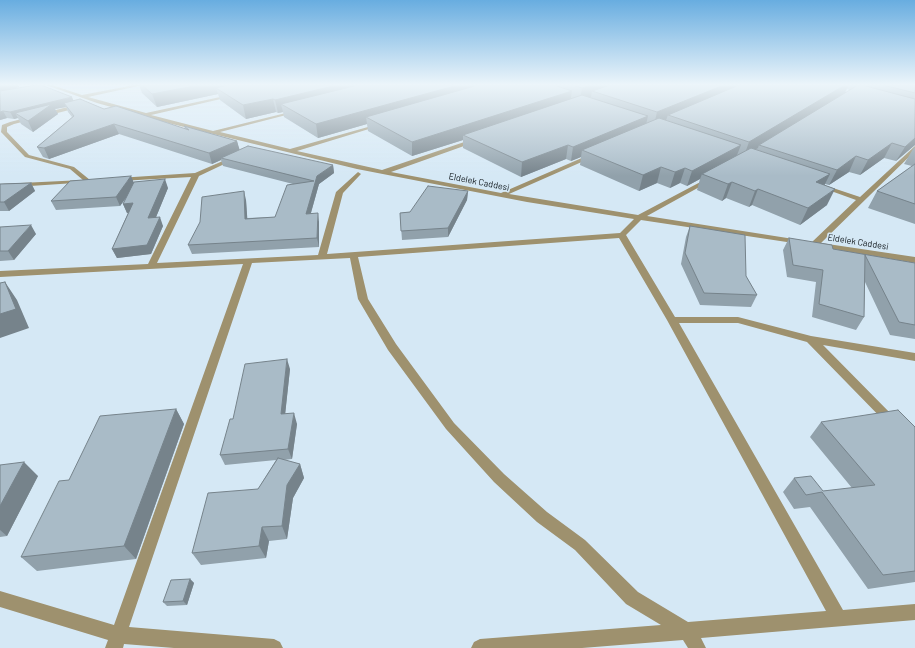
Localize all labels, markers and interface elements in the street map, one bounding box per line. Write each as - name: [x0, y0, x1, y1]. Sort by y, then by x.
- street label: Eldelek Caddesi: [448, 171, 510, 193]
- street label: Eldelek Caddesi: [827, 232, 889, 252]

